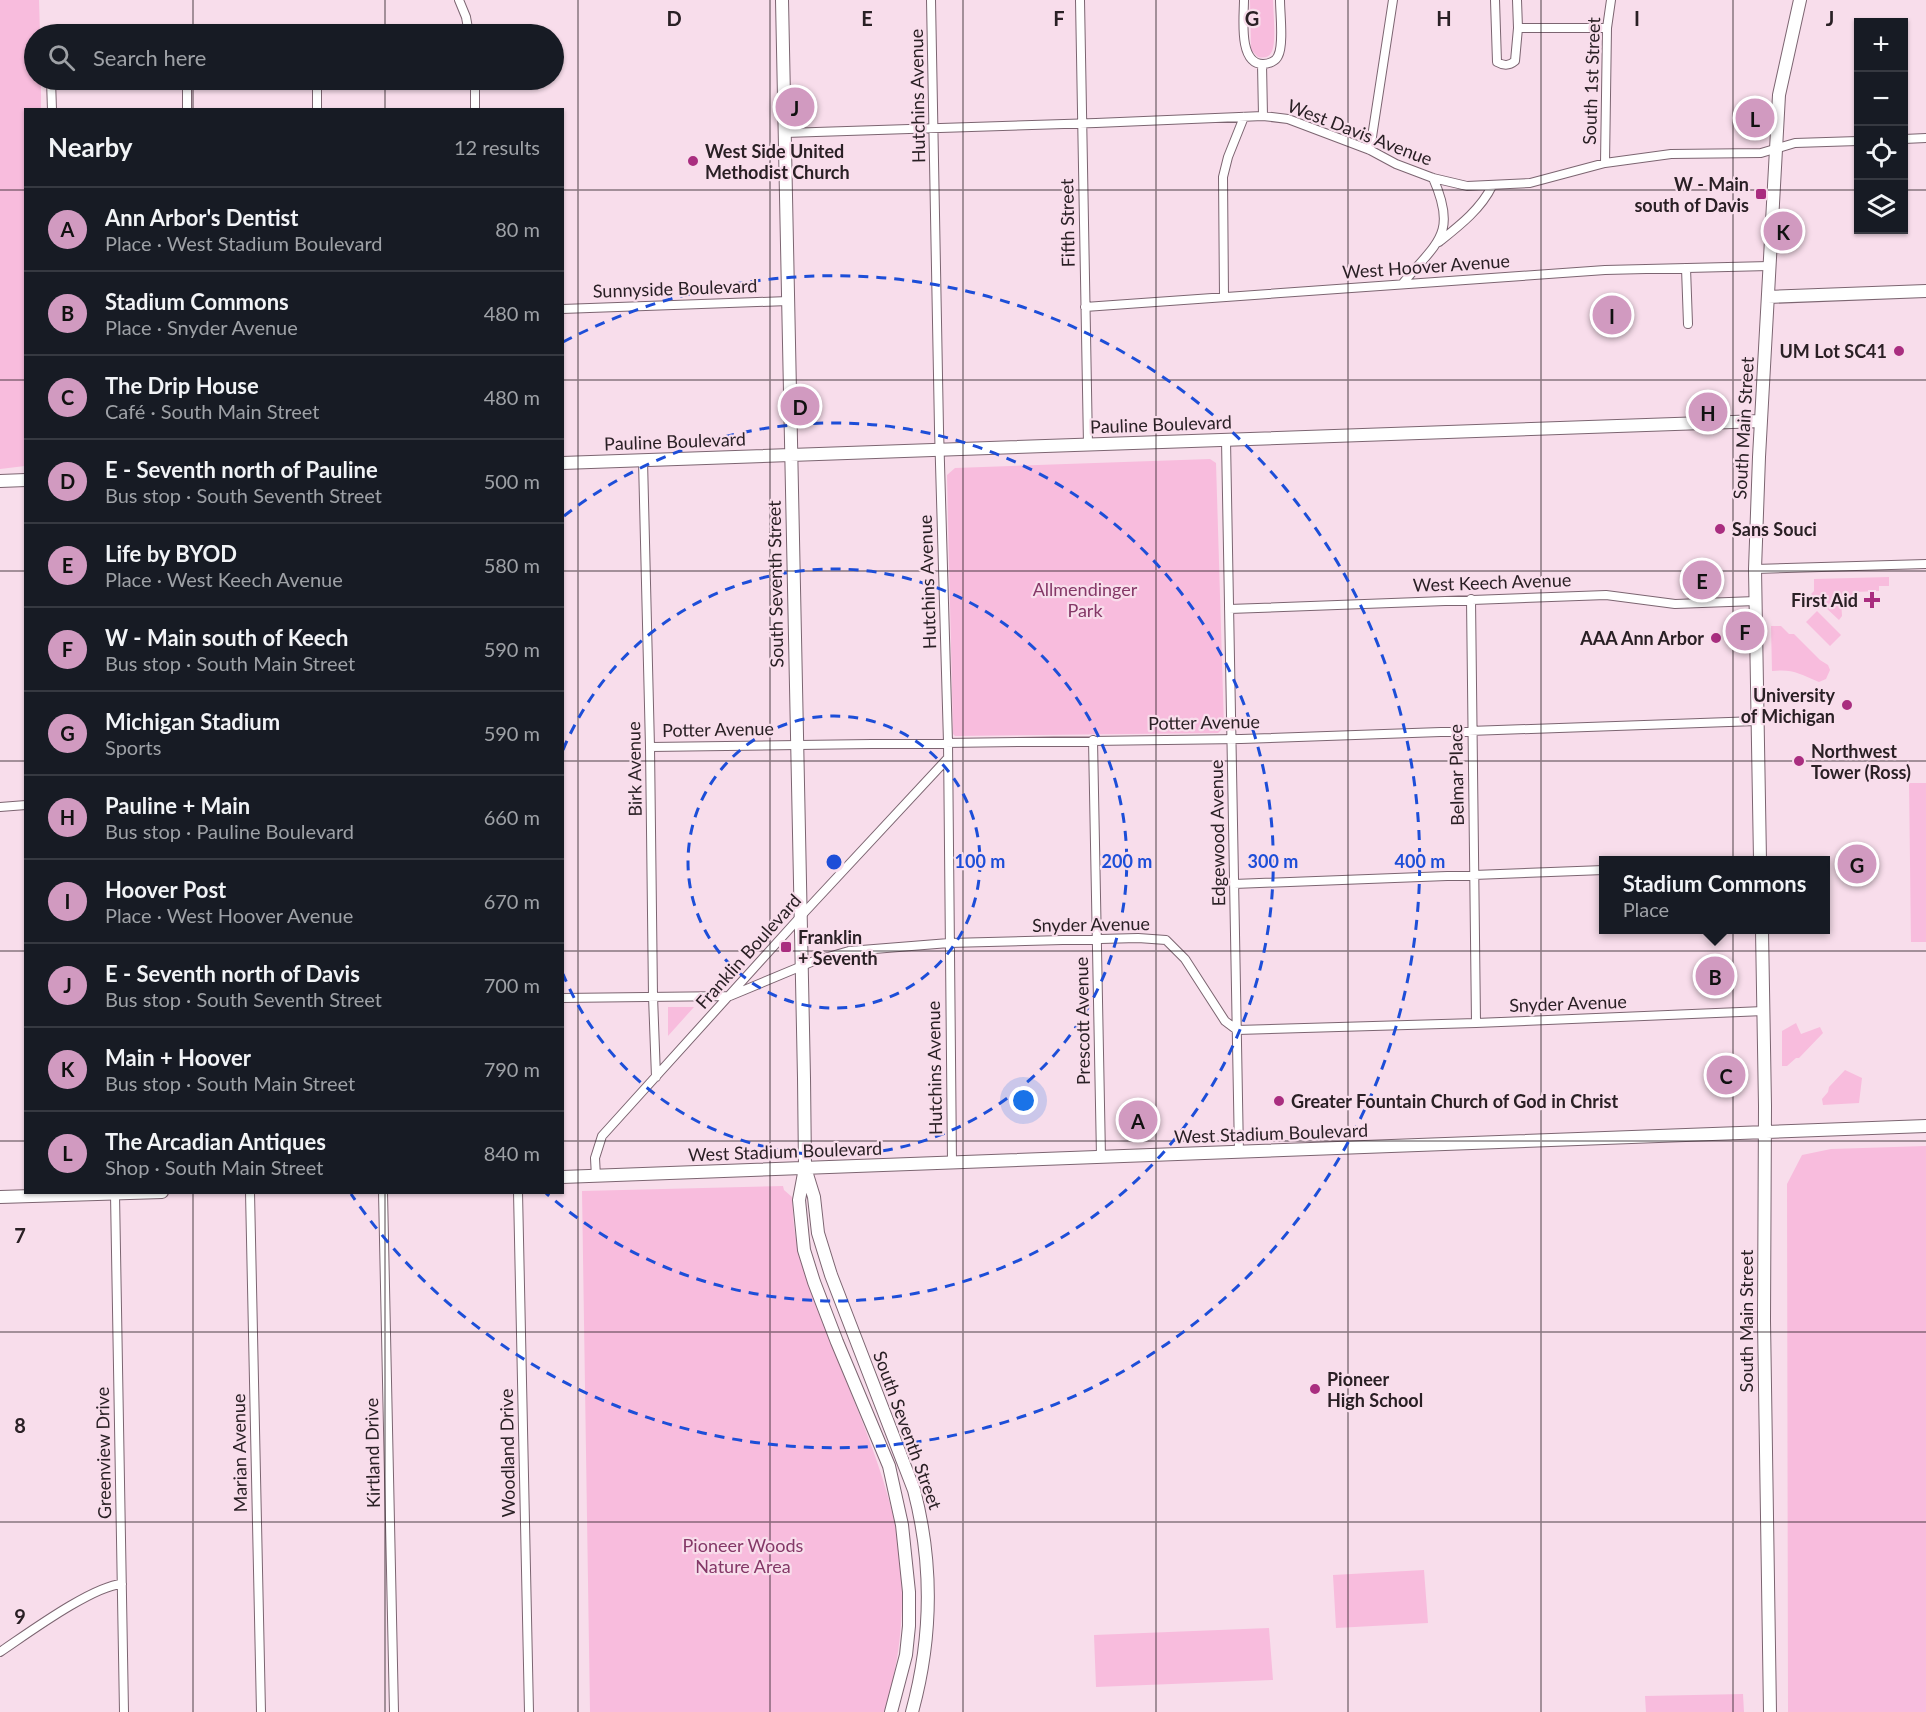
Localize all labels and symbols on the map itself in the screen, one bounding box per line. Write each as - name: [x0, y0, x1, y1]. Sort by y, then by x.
- text: D: [666, 6, 682, 30]
- text: E: [861, 6, 873, 30]
- text: F: [1053, 6, 1065, 30]
- text: G: [1245, 6, 1259, 30]
- text: H: [1436, 6, 1452, 30]
- text: I: [1634, 6, 1640, 30]
- text: J: [1826, 6, 1834, 30]
- street label: South 1st Street: [1578, 16, 1604, 145]
- street label: Hutchins Avenue: [905, 29, 929, 163]
- pin: J: [776, 84, 814, 130]
- street label: West Davis Avenue: [1285, 94, 1435, 170]
- pin: L: [1736, 96, 1774, 140]
- place label: West Side United Methodist Church: [705, 140, 850, 183]
- marker: West Side United Methodist Church: [686, 154, 700, 168]
- place label: W - Main south of Davis: [1634, 173, 1749, 216]
- street label: Fifth Street: [1055, 178, 1079, 268]
- marker: W - Main south of Davis: [1754, 187, 1768, 201]
- pin: K: [1764, 208, 1802, 254]
- street label: West Hoover Avenue: [1341, 249, 1511, 283]
- street label: Sunnyside Boulevard: [592, 274, 758, 302]
- pin: I: [1592, 292, 1632, 338]
- place label: UM Lot SC41: [1779, 340, 1887, 362]
- marker: UM Lot SC41: [1892, 344, 1906, 358]
- street label: South Main Street: [1728, 356, 1758, 500]
- pin: D: [780, 384, 820, 428]
- pin: H: [1688, 390, 1728, 434]
- street label: Pauline Boulevard: [1090, 411, 1232, 437]
- street label: Pauline Boulevard: [604, 428, 746, 454]
- street label: South Seventh Street: [763, 500, 787, 668]
- street label: Hutchins Avenue: [914, 514, 940, 650]
- place label: Sans Souci: [1732, 518, 1817, 540]
- marker: Sans Souci: [1713, 522, 1727, 536]
- pin: E: [1682, 558, 1722, 602]
- street label: West Keech Avenue: [1412, 568, 1572, 596]
- park label: Allmendinger Park: [1033, 578, 1138, 621]
- place label: First Aid: [1791, 589, 1858, 611]
- marker: First Aid: [1863, 591, 1881, 609]
- pin: F: [1726, 608, 1764, 654]
- place label: AAA Ann Arbor: [1579, 627, 1704, 649]
- marker: AAA Ann Arbor: [1709, 631, 1723, 645]
- place label: University of Michigan: [1741, 684, 1836, 727]
- marker: University of Michigan: [1840, 698, 1854, 712]
- street label: Potter Avenue: [1148, 710, 1260, 734]
- street label: Potter Avenue: [662, 717, 774, 741]
- street label: Birk Avenue: [622, 721, 646, 817]
- street label: Belmar Place: [1444, 724, 1468, 826]
- place label: Northwest Tower (Ross): [1811, 740, 1911, 783]
- marker: Northwest Tower (Ross): [1792, 754, 1806, 768]
- street label: Edgewood Avenue: [1205, 759, 1229, 907]
- pin: G: [1838, 842, 1876, 886]
- text: 100 m: [955, 850, 1005, 872]
- text: 200 m: [1102, 850, 1152, 872]
- text: 300 m: [1248, 850, 1298, 872]
- text: 400 m: [1395, 850, 1445, 872]
- centre of rings: [824, 852, 844, 872]
- street label: Franklin Boulevard: [691, 889, 805, 1013]
- street label: Snyder Avenue: [1032, 912, 1150, 936]
- place label: Franklin + Seventh: [798, 926, 878, 969]
- marker: Franklin + Seventh: [779, 940, 793, 954]
- pin: B: [1696, 954, 1734, 998]
- street label: Prescott Avenue: [1070, 957, 1094, 1085]
- street label: Snyder Avenue: [1509, 990, 1627, 1016]
- street label: Hutchins Avenue: [922, 1001, 946, 1135]
- pin: C: [1706, 1052, 1746, 1098]
- your location: [1009, 1086, 1038, 1115]
- place label: Greater Fountain Church of God in Christ: [1291, 1090, 1618, 1112]
- marker: Greater Fountain Church of God in Christ: [1272, 1094, 1286, 1108]
- pin: A: [1118, 1098, 1158, 1142]
- street label: West Stadium Boulevard: [1174, 1119, 1368, 1147]
- street label: West Stadium Boulevard: [688, 1137, 882, 1165]
- text: 7: [14, 1223, 26, 1247]
- street label: South Main Street: [1735, 1249, 1757, 1392]
- street label: South Seventh Street: [869, 1348, 947, 1513]
- place label: Pioneer High School: [1327, 1368, 1423, 1411]
- marker: Pioneer High School: [1308, 1382, 1322, 1396]
- street label: Greenview Drive: [91, 1387, 115, 1519]
- street label: Woodland Drive: [495, 1388, 519, 1518]
- street label: Marian Avenue: [227, 1393, 251, 1513]
- street label: Kirtland Drive: [360, 1398, 384, 1508]
- text: 8: [14, 1413, 26, 1437]
- park label: Pioneer Woods Nature Area: [683, 1534, 804, 1577]
- text: 9: [14, 1604, 26, 1628]

